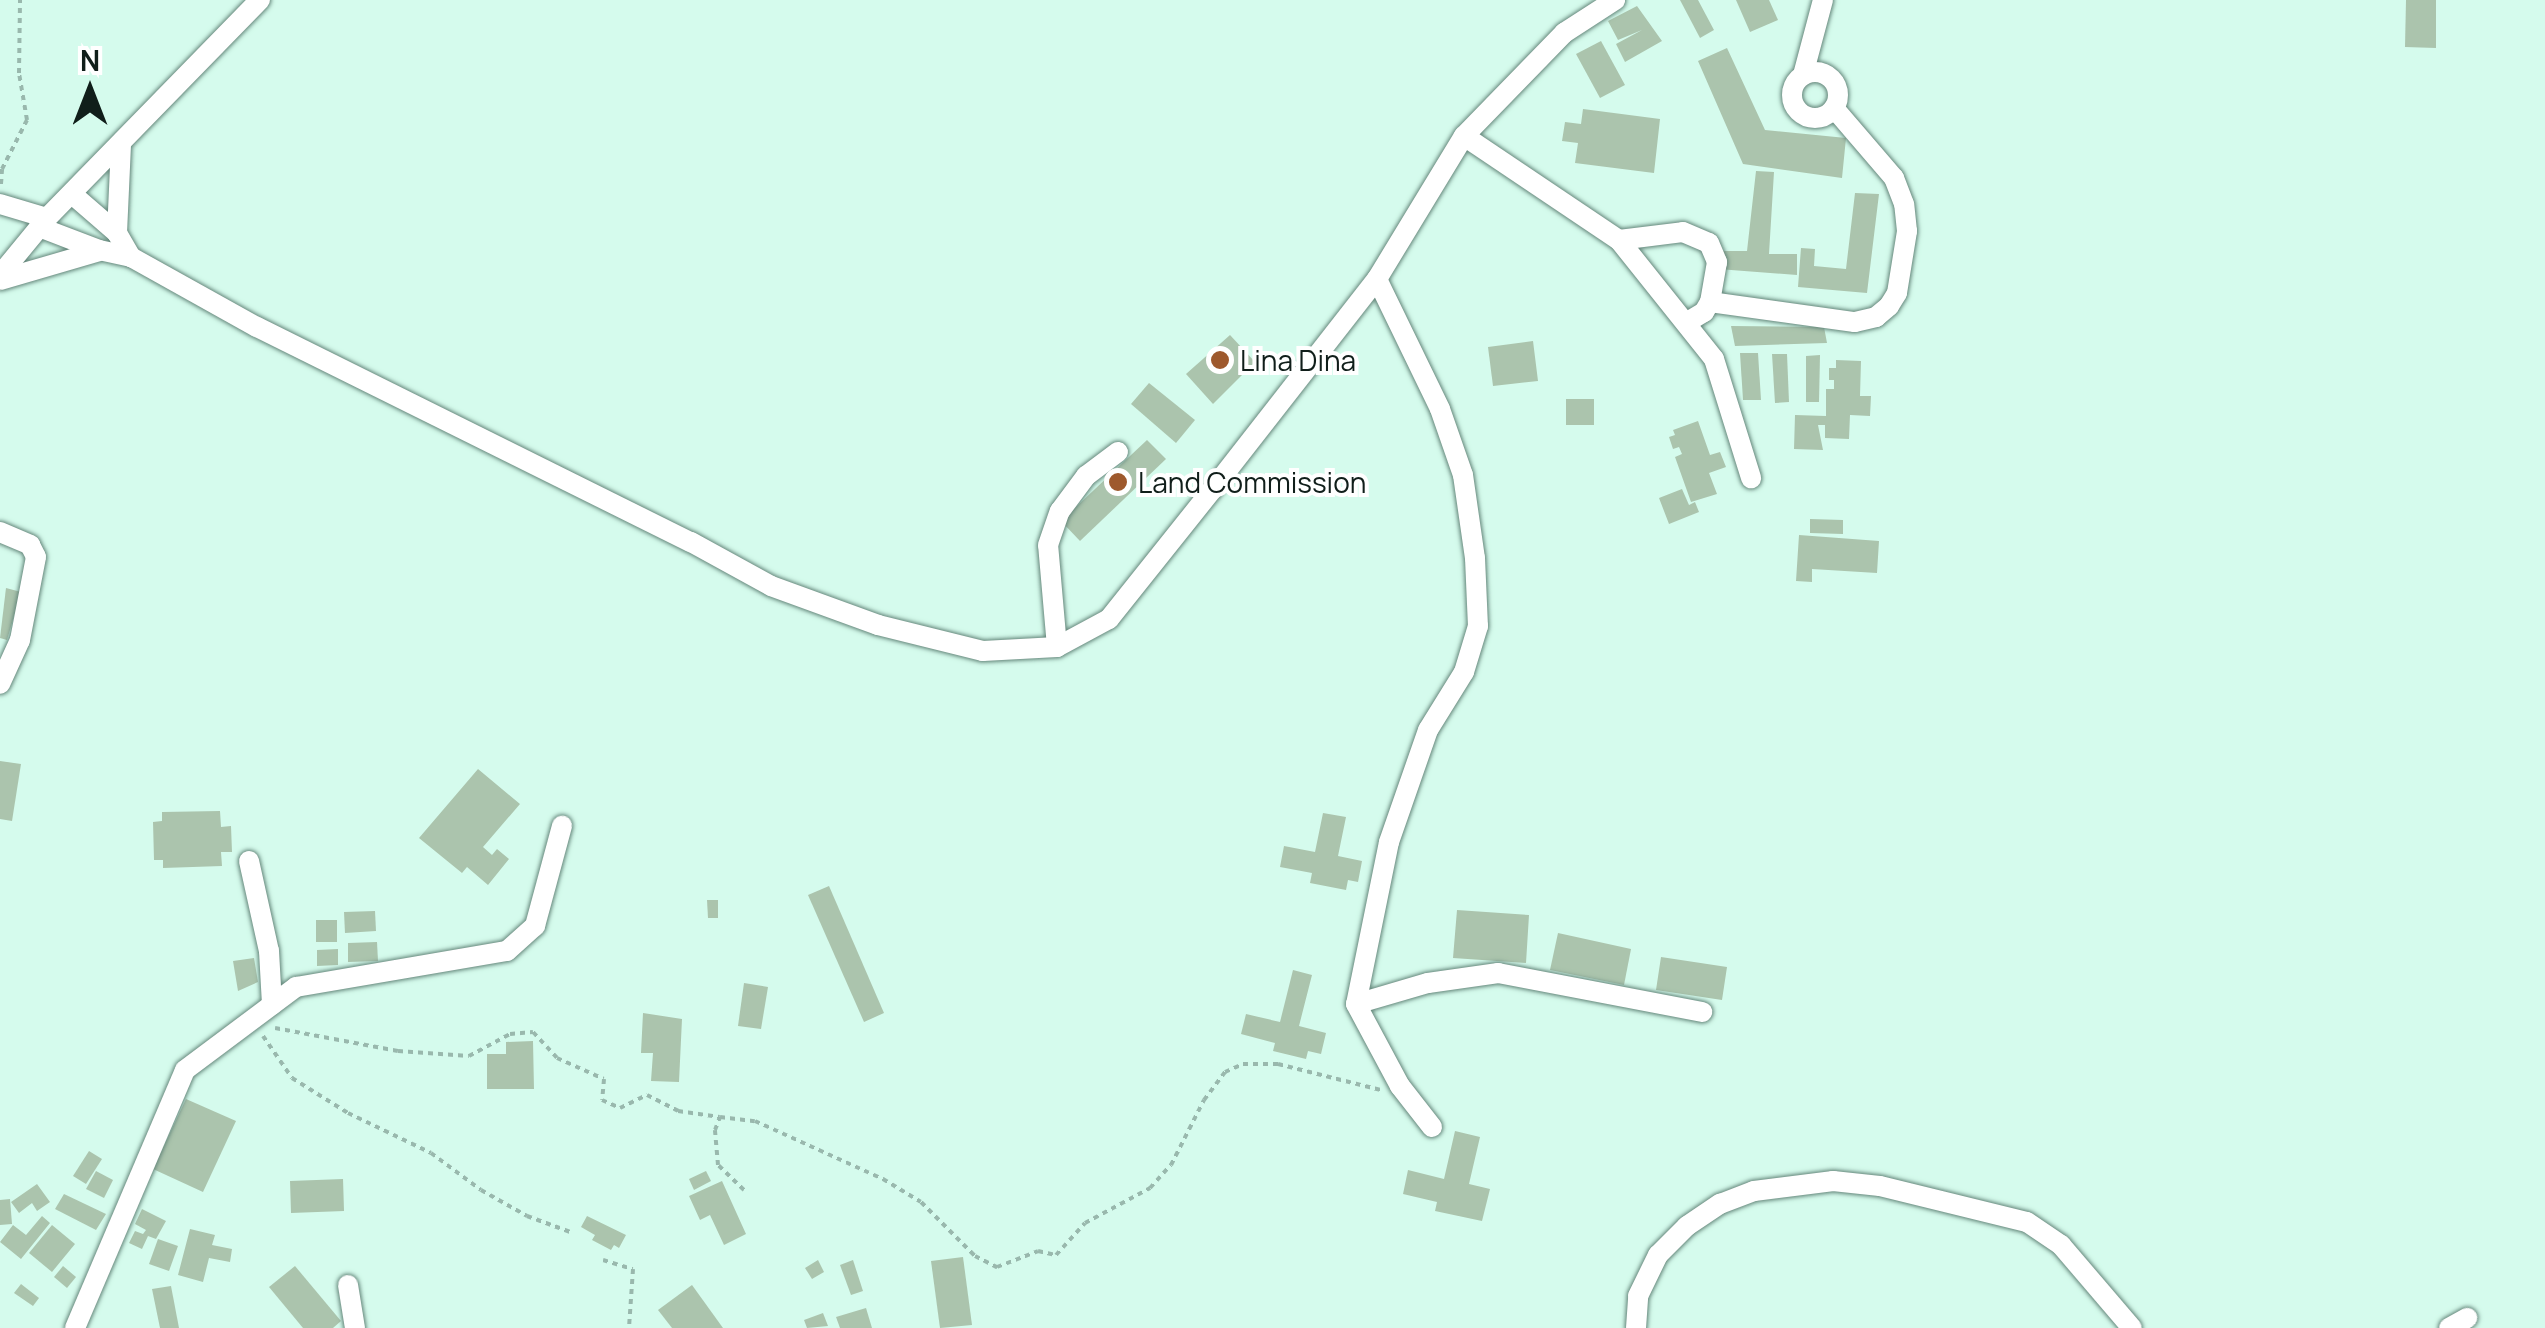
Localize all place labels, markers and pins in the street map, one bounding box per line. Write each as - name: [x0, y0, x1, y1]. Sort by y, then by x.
- place label: Lina Dina: [1240, 343, 1356, 377]
- marker: Lina Dina: [1209, 349, 1231, 371]
- place label: Land Commission: [1138, 465, 1366, 499]
- marker: Land Commission: [1107, 471, 1129, 493]

